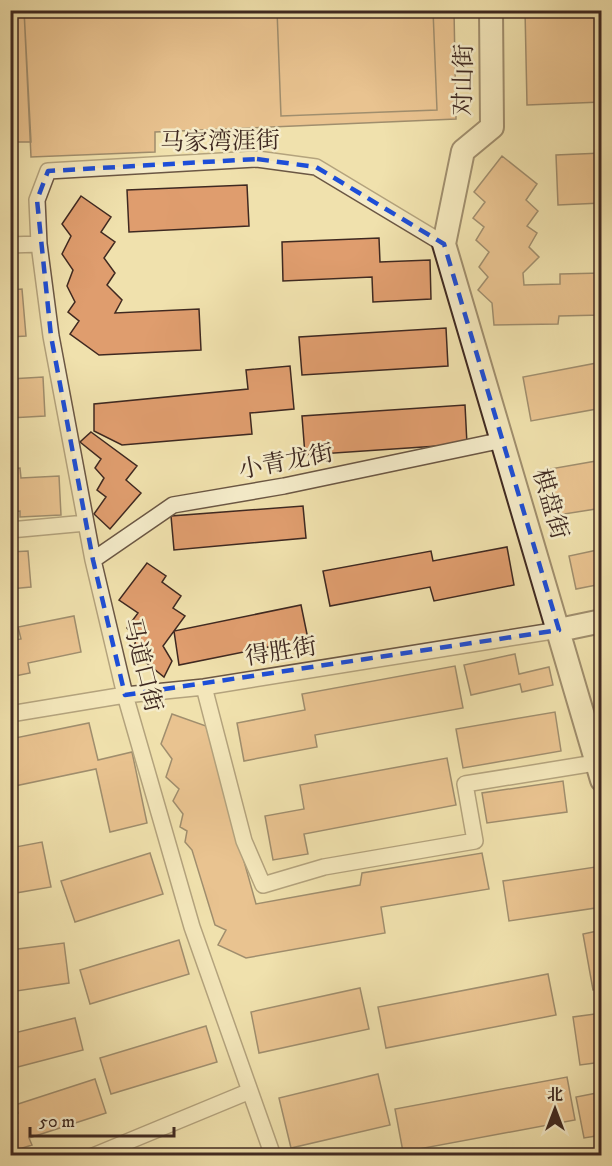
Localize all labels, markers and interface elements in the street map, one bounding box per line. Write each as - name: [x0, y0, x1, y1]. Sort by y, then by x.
- street label: 对山街: [448, 44, 480, 116]
- street label: 马家湾涯街: [160, 126, 280, 158]
- street label: 小青龙街: [236, 438, 336, 486]
- street label: 棋盘街: [526, 465, 574, 543]
- street label: 马道口街: [116, 615, 168, 715]
- street label: 得胜街: [243, 632, 319, 672]
- north arrow: [525, 1079, 585, 1139]
- text: 北: [547, 1085, 563, 1105]
- scale bar: [30, 1100, 174, 1138]
- text: 50 m: [39, 1111, 75, 1133]

